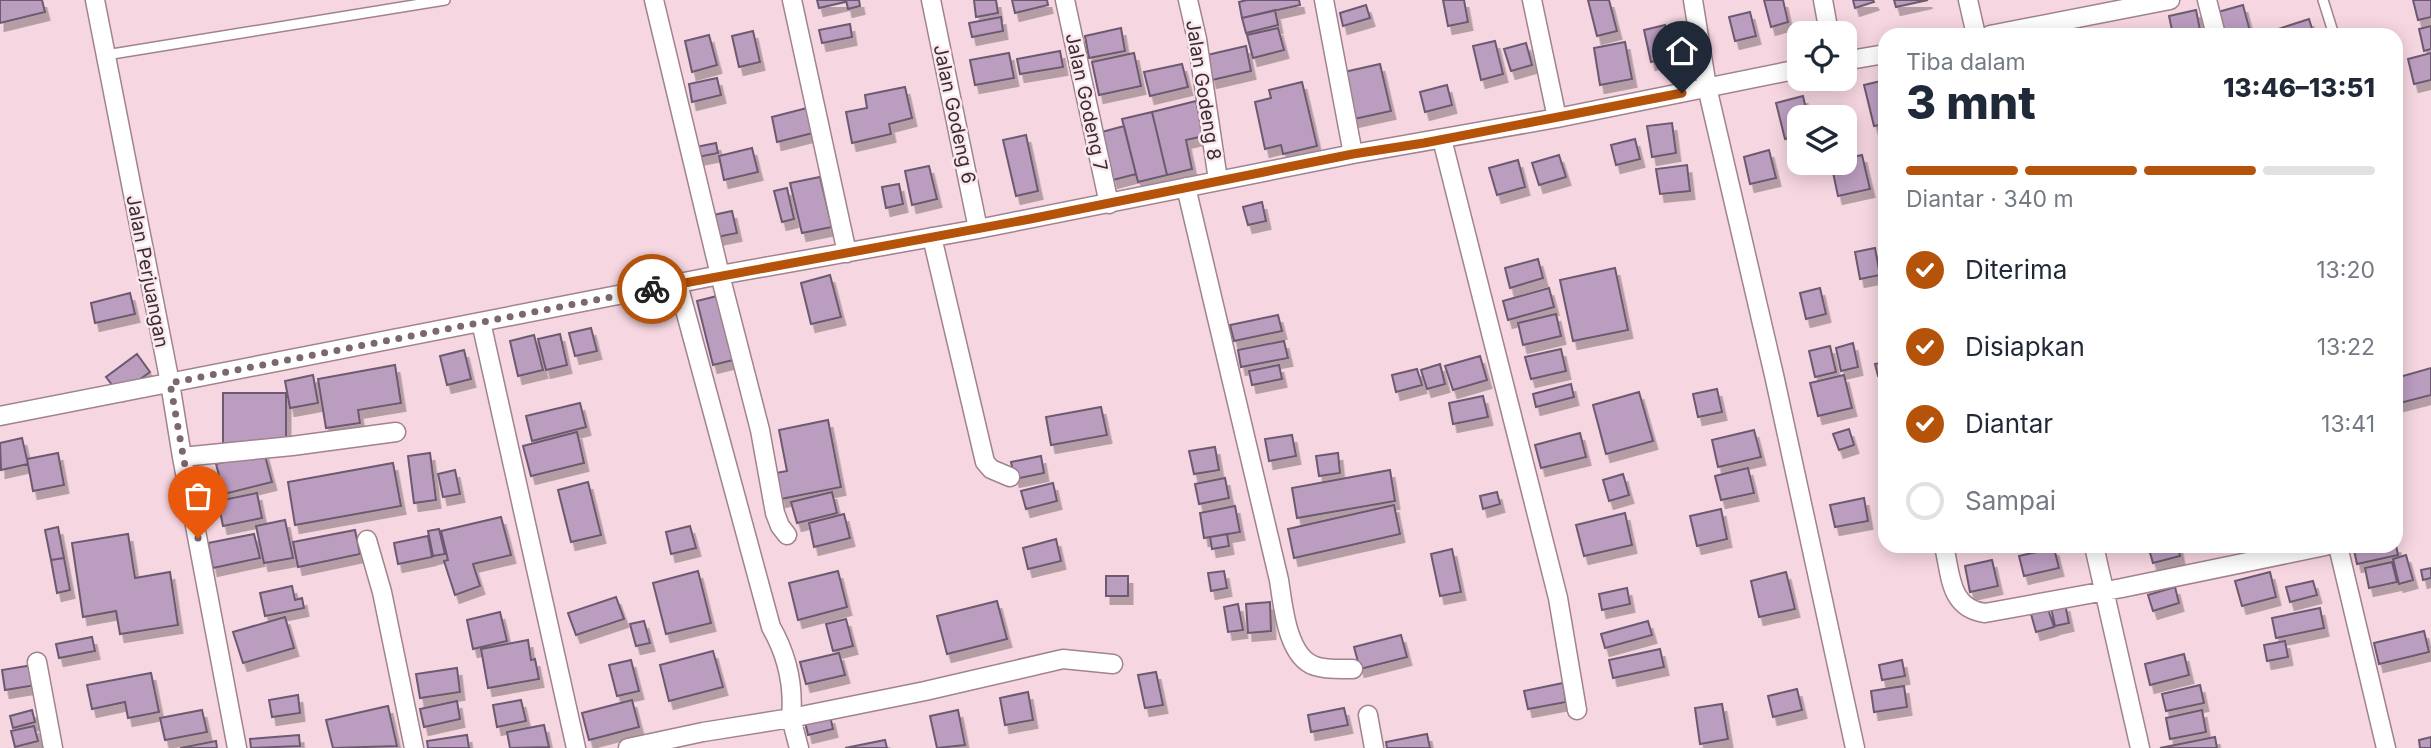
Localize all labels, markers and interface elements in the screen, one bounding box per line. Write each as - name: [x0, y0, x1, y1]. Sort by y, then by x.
- street label: Jalan Godeng 8: [1181, 18, 1226, 162]
- pin: [1652, 21, 1712, 93]
- map controls: [1787, 21, 1857, 175]
- button: locate: [1787, 21, 1857, 91]
- street label: Jalan Godeng 7: [1061, 31, 1112, 173]
- icon: home: [1663, 32, 1701, 70]
- street label: Jalan Godeng 6: [929, 42, 980, 186]
- text: Tiba dalam: [1906, 48, 2026, 76]
- text: 13:46–13:51: [2223, 72, 2375, 103]
- text: 3 mnt: [1906, 74, 2036, 130]
- button: layers: [1787, 105, 1857, 175]
- text: Diantar · 340 m: [1906, 185, 2074, 213]
- street label: Jalan Perjuangan: [121, 193, 174, 349]
- icon: check: [1906, 251, 1944, 289]
- courier: [617, 254, 687, 324]
- text: Diterima: [1965, 254, 2067, 285]
- text: 13:20: [2316, 256, 2375, 284]
- icon: bike: [633, 270, 671, 308]
- icon: check: [1906, 328, 1944, 366]
- text: Disiapkan: [1965, 331, 2085, 362]
- text: 13:22: [2317, 333, 2375, 361]
- icon: check: [1906, 405, 1944, 443]
- text: Diantar: [1965, 408, 2053, 439]
- text: 13:41: [2321, 410, 2375, 438]
- pin: [168, 466, 228, 538]
- icon: bag: [179, 477, 217, 515]
- text: Sampai: [1965, 485, 2056, 516]

